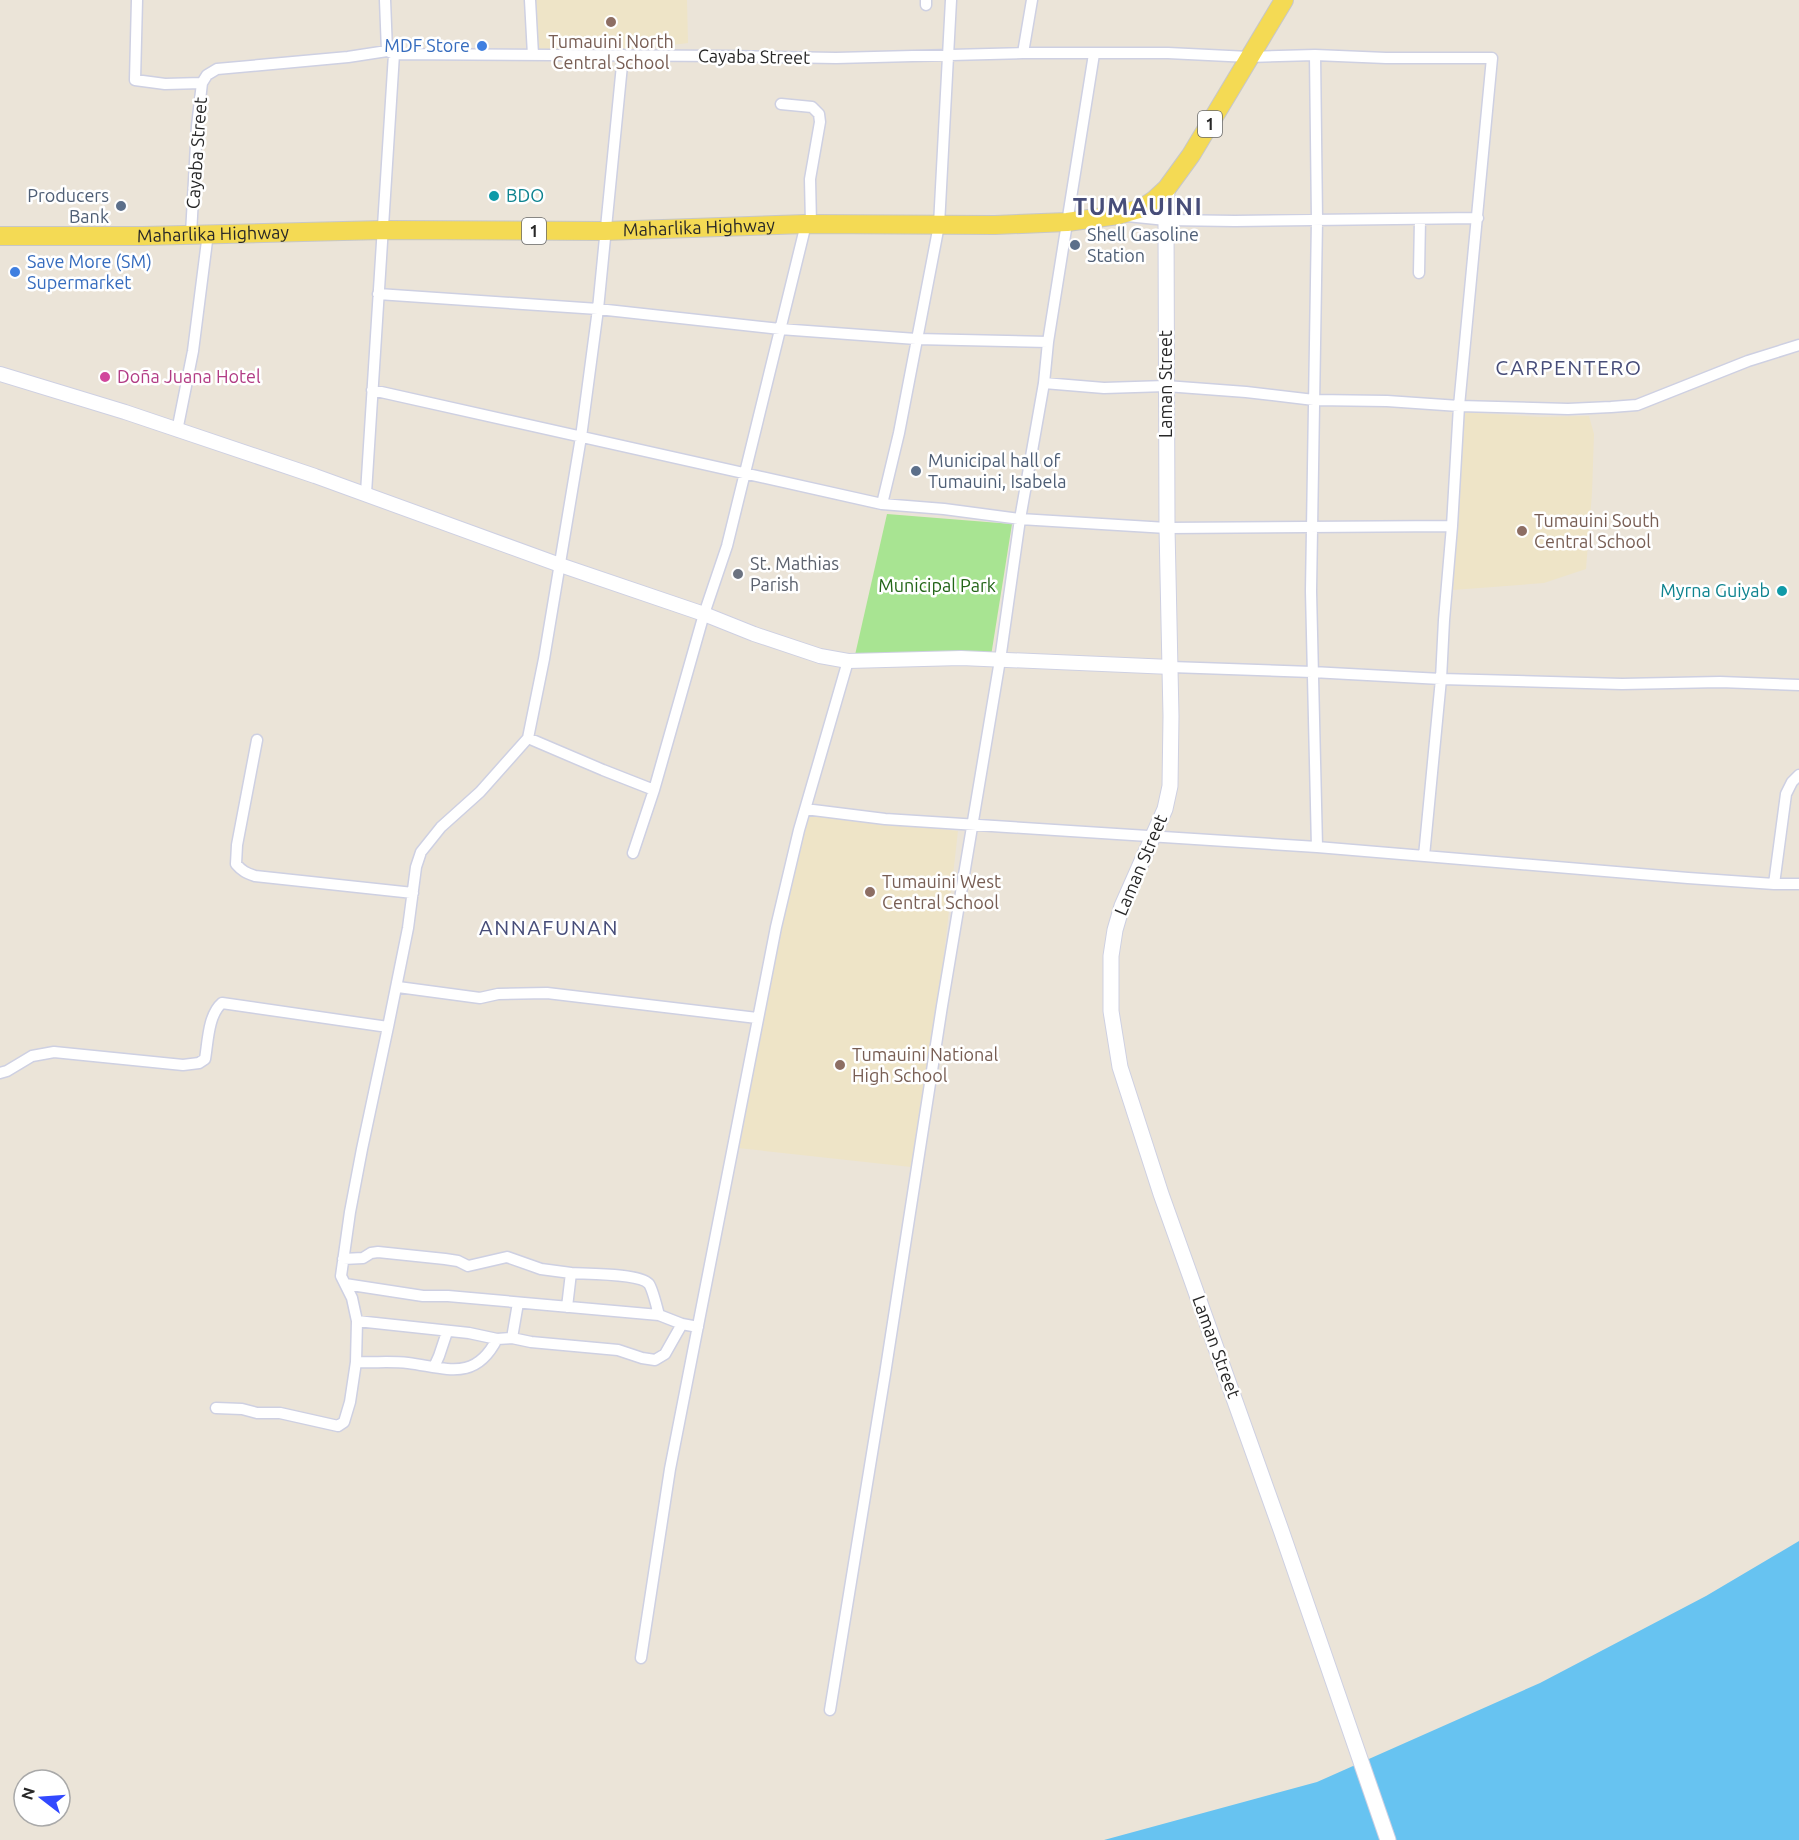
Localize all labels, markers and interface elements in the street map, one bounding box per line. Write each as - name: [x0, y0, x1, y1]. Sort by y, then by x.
- marker: Tumauini North Central School: [604, 15, 618, 29]
- place label: Tumauini North Central School: [548, 31, 674, 72]
- place label: MDF Store: [384, 35, 470, 55]
- marker: MDF Store: [475, 39, 489, 53]
- street label: Cayaba Street: [698, 45, 810, 67]
- street label: Cayaba Street: [182, 96, 210, 210]
- road number: 1: [1198, 111, 1222, 137]
- place label: Producers Bank: [27, 185, 109, 226]
- place label: BDO: [506, 185, 544, 205]
- marker: BDO: [487, 189, 501, 203]
- district label: TUMAUINI: [1073, 193, 1203, 220]
- marker: Producers Bank: [114, 199, 128, 213]
- street label: Maharlika Highway: [622, 214, 776, 239]
- road number: 1: [522, 218, 546, 244]
- street label: Maharlika Highway: [137, 221, 290, 245]
- place label: Shell Gasoline Station: [1087, 224, 1199, 265]
- marker: Shell Gasoline Station: [1068, 238, 1082, 252]
- place label: Save More (SM) Supermarket: [27, 251, 152, 292]
- marker: Save More (SM) Supermarket: [8, 265, 22, 279]
- street label: Laman Street: [1155, 330, 1175, 438]
- district label: CARPENTERO: [1495, 355, 1643, 379]
- place label: Doña Juana Hotel: [117, 366, 261, 386]
- marker: Doña Juana Hotel: [98, 370, 112, 384]
- place label: Municipal hall of Tumauini, Isabela: [928, 450, 1067, 491]
- marker: Municipal hall of Tumauini, Isabela: [909, 464, 923, 478]
- place label: Tumauini South Central School: [1534, 510, 1660, 551]
- marker: Tumauini South Central School: [1515, 524, 1529, 538]
- place label: St. Mathias Parish: [750, 553, 839, 594]
- marker: St. Mathias Parish: [731, 567, 745, 581]
- park label: Municipal Park: [878, 575, 996, 595]
- place label: Myrna Guiyab: [1660, 580, 1770, 600]
- marker: Myrna Guiyab: [1775, 584, 1789, 598]
- street label: Laman Street: [1110, 811, 1170, 918]
- place label: Tumauini West Central School: [882, 871, 1001, 912]
- marker: Tumauini West Central School: [863, 885, 877, 899]
- district label: ANNAFUNAN: [479, 915, 619, 939]
- place label: Tumauini National High School: [852, 1044, 999, 1085]
- marker: Tumauini National High School: [833, 1058, 847, 1072]
- street label: Laman Street: [1189, 1293, 1245, 1401]
- north arrow: [12, 1768, 72, 1828]
- text: N: [17, 1785, 38, 1802]

